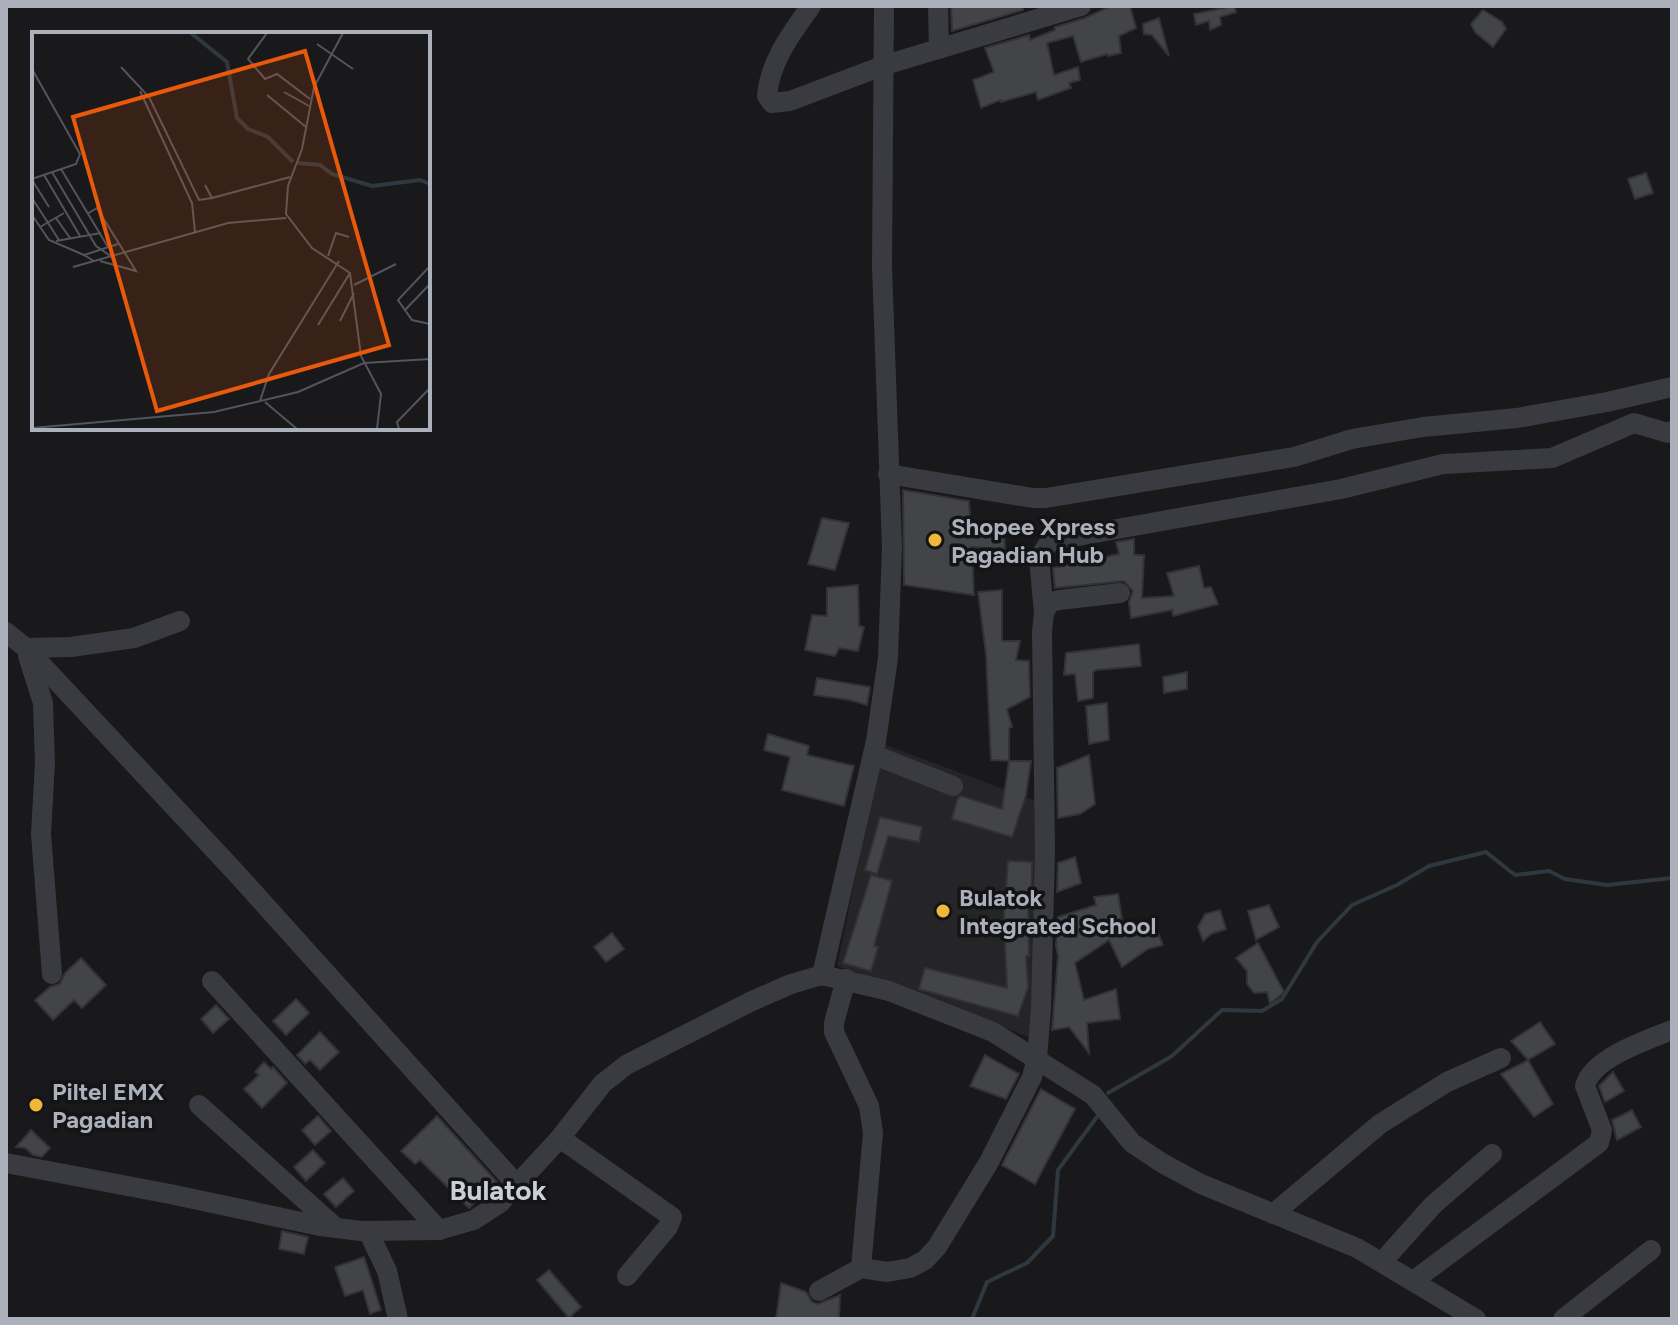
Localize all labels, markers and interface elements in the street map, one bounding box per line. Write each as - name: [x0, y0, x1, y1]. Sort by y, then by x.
- inset map: [32, 32, 430, 430]
- place label: Shopee Xpress Pagadian Hub: [951, 512, 1115, 569]
- marker: Shopee Xpress Pagadian Hub: [926, 531, 944, 549]
- place label: Bulatok Integrated School: [959, 883, 1156, 940]
- marker: Bulatok Integrated School: [934, 902, 952, 920]
- place label: Piltel EMX Pagadian: [52, 1077, 165, 1134]
- marker: Piltel EMX Pagadian: [27, 1096, 45, 1114]
- district label: Bulatok: [449, 1173, 547, 1207]

